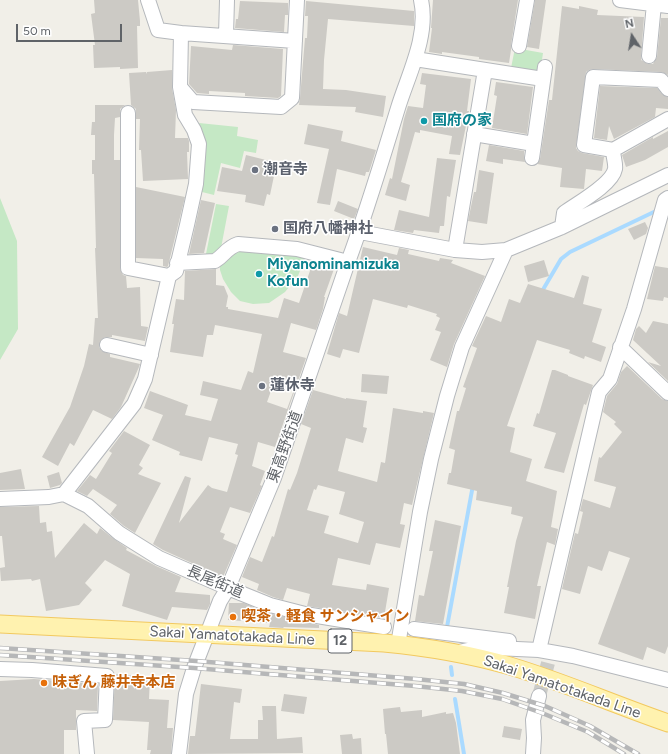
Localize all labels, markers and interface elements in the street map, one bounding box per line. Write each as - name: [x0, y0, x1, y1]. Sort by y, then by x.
- scale bar: [18, 16, 124, 42]
- north arrow: [612, 16, 652, 56]
- text: N: [624, 17, 635, 31]
- text: 50 m: [23, 24, 51, 38]
- place label: 国府の家: [432, 112, 492, 130]
- marker: 国府の家: [419, 116, 429, 126]
- place label: 潮音寺: [263, 161, 308, 179]
- marker: 潮音寺: [250, 165, 260, 175]
- place label: 国府八幡神社: [283, 220, 373, 238]
- marker: 国府八幡神社: [270, 224, 280, 234]
- place label: Miyanominamizuka Kofun: [267, 256, 399, 291]
- marker: Miyanominamizuka Kofun: [254, 269, 264, 279]
- place label: 蓮休寺: [270, 377, 315, 395]
- marker: 蓮休寺: [257, 381, 267, 391]
- street label: 東高野街道: [264, 409, 306, 485]
- street label: 長尾街道: [184, 562, 246, 602]
- place label: 喫茶・軽食 サンシャイン: [241, 608, 410, 626]
- marker: 喫茶・軽食 サンシャイン: [228, 612, 238, 622]
- street label: Sakai Yamatotakada Line: [149, 623, 315, 649]
- road number: 12: [328, 629, 352, 653]
- street label: Sakai Yamatotakada Line: [481, 652, 643, 722]
- place label: 味ぎん 藤井寺本店: [52, 674, 176, 692]
- marker: 味ぎん 藤井寺本店: [39, 678, 49, 688]

